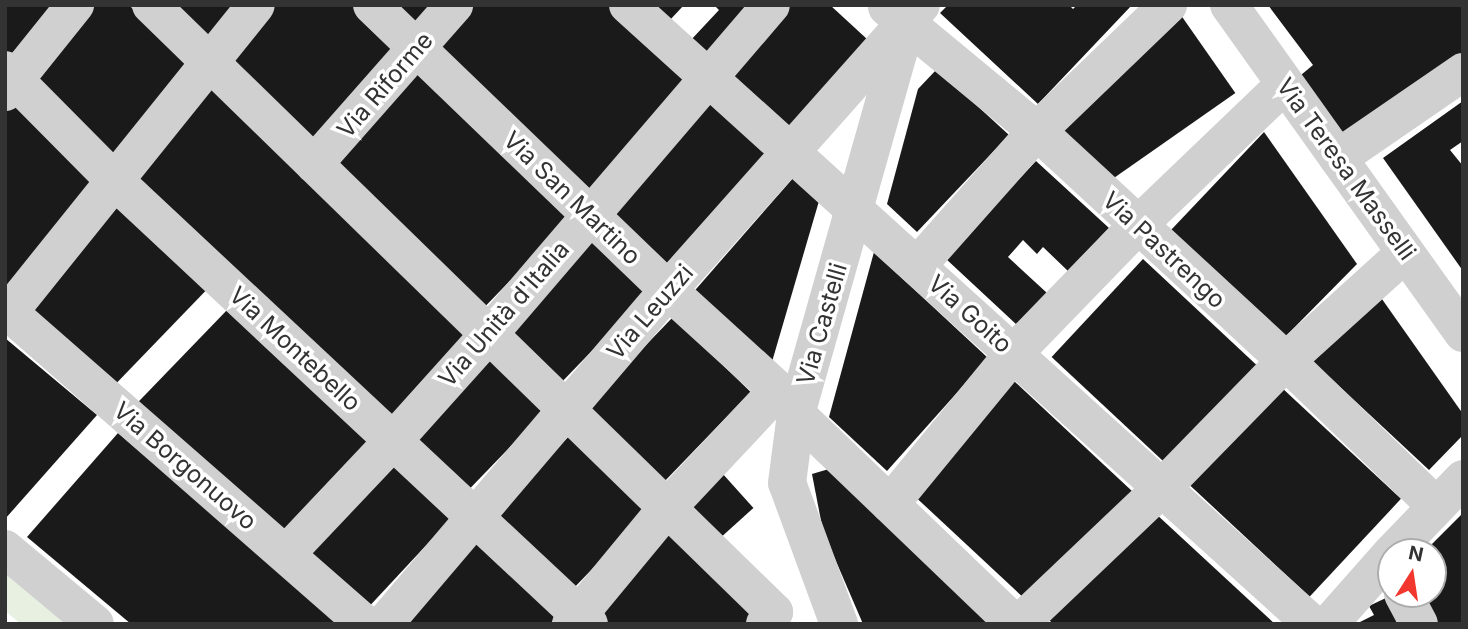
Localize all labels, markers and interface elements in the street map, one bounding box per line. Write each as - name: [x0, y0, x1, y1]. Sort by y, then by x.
- street label: Via Riforme: [331, 26, 439, 144]
- street label: Via Teresa Masselli: [1270, 72, 1422, 266]
- street label: Via San Martino: [498, 125, 646, 271]
- street label: Via Pastrengo: [1096, 186, 1232, 314]
- street label: Via Unità d'Italia: [433, 235, 575, 393]
- street label: Via Leuzzi: [601, 259, 699, 365]
- street label: Via Castelli: [791, 260, 853, 388]
- street label: Via Goito: [922, 269, 1018, 359]
- street label: Via Montebello: [223, 281, 367, 417]
- street label: Via Borgonuovo: [108, 396, 262, 536]
- north arrow: [1377, 538, 1447, 608]
- text: N: [1407, 541, 1426, 567]

